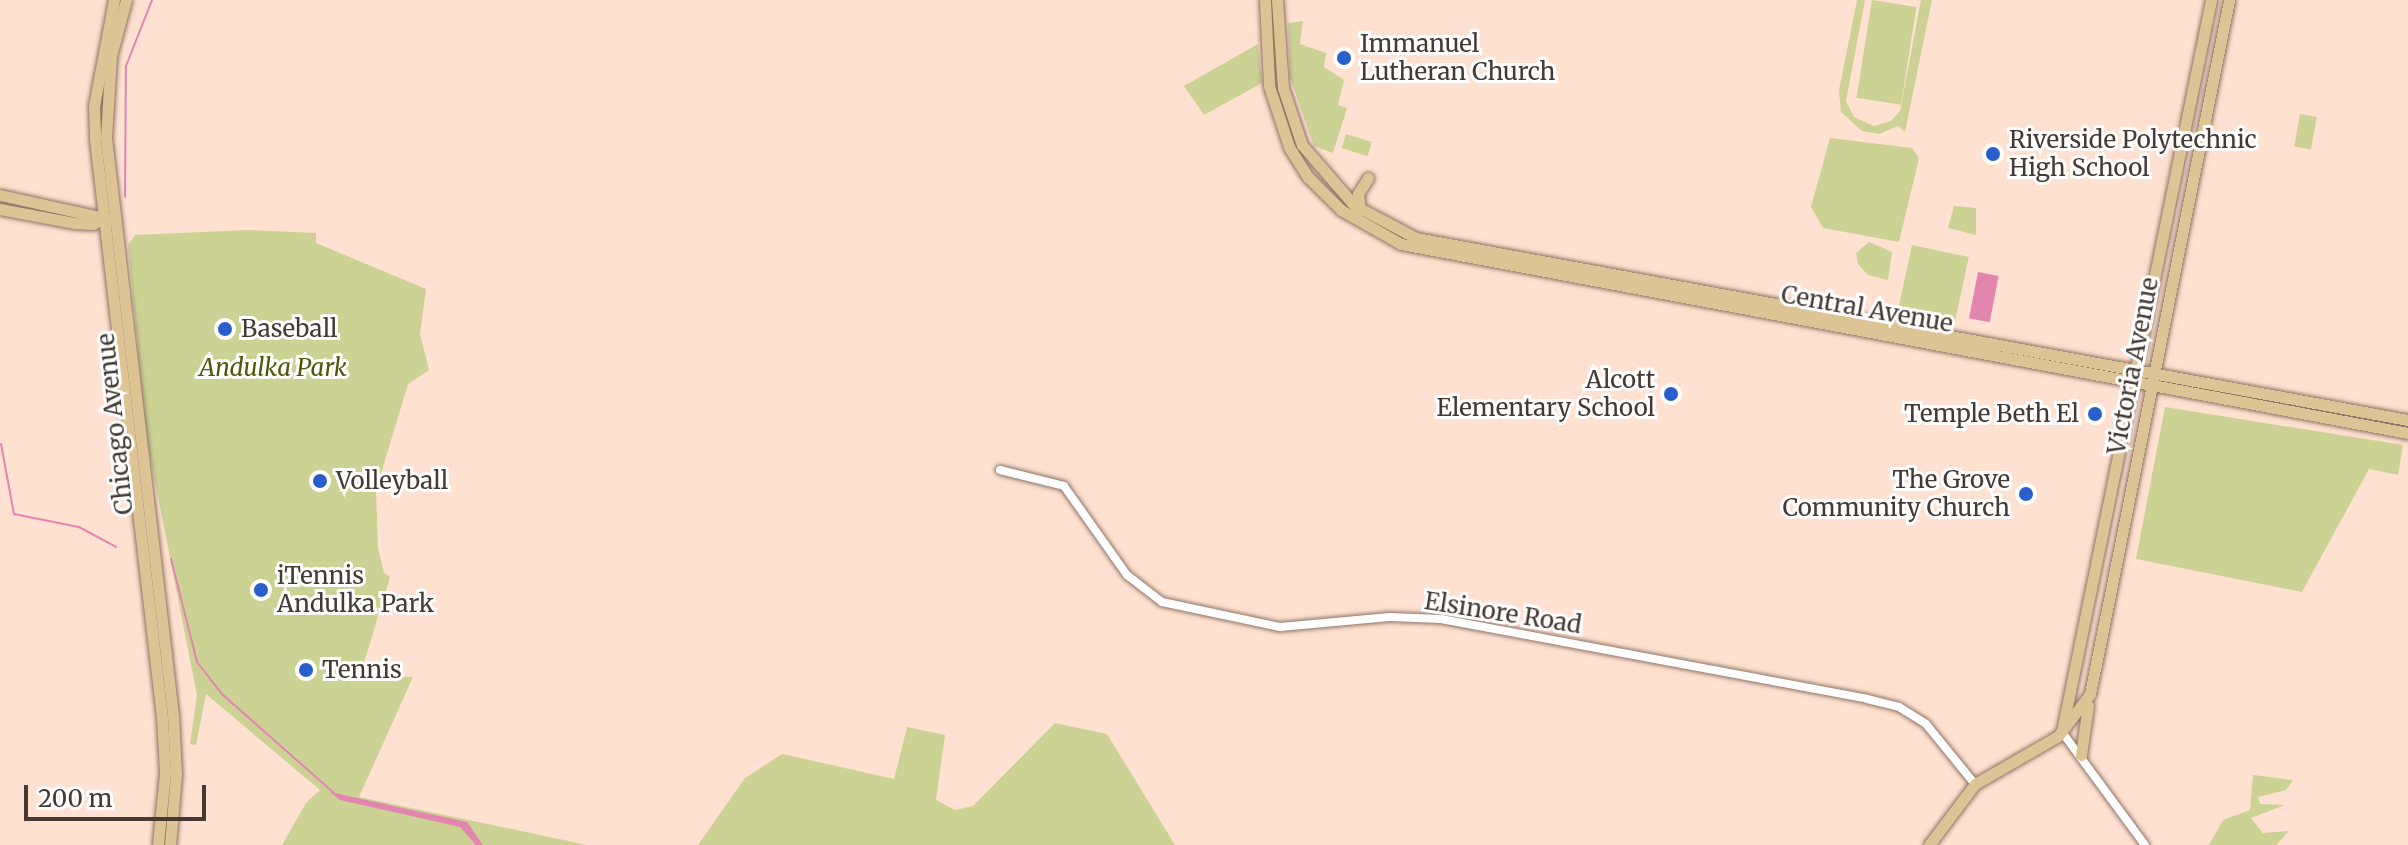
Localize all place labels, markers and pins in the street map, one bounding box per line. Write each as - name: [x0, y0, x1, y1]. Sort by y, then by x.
- place label: Immanuel Lutheran Church: [1360, 30, 1556, 86]
- marker: Immanuel Lutheran Church: [1335, 49, 1353, 67]
- place label: Riverside Polytechnic High School: [2009, 126, 2257, 182]
- marker: Riverside Polytechnic High School: [1984, 145, 2002, 163]
- place label: Baseball: [241, 315, 338, 343]
- marker: Baseball: [216, 320, 234, 338]
- place label: Alcott Elementary School: [1436, 366, 1655, 422]
- marker: Alcott Elementary School: [1662, 385, 1680, 403]
- place label: Temple Beth El: [1904, 400, 2079, 428]
- marker: Temple Beth El: [2086, 405, 2104, 423]
- place label: The Grove Community Church: [1783, 466, 2010, 522]
- place label: Volleyball: [336, 467, 448, 495]
- marker: Volleyball: [311, 472, 329, 490]
- marker: The Grove Community Church: [2017, 485, 2035, 503]
- place label: iTennis Andulka Park: [277, 562, 434, 618]
- marker: iTennis Andulka Park: [252, 581, 270, 599]
- place label: Tennis: [322, 656, 402, 684]
- marker: Tennis: [297, 661, 315, 679]

